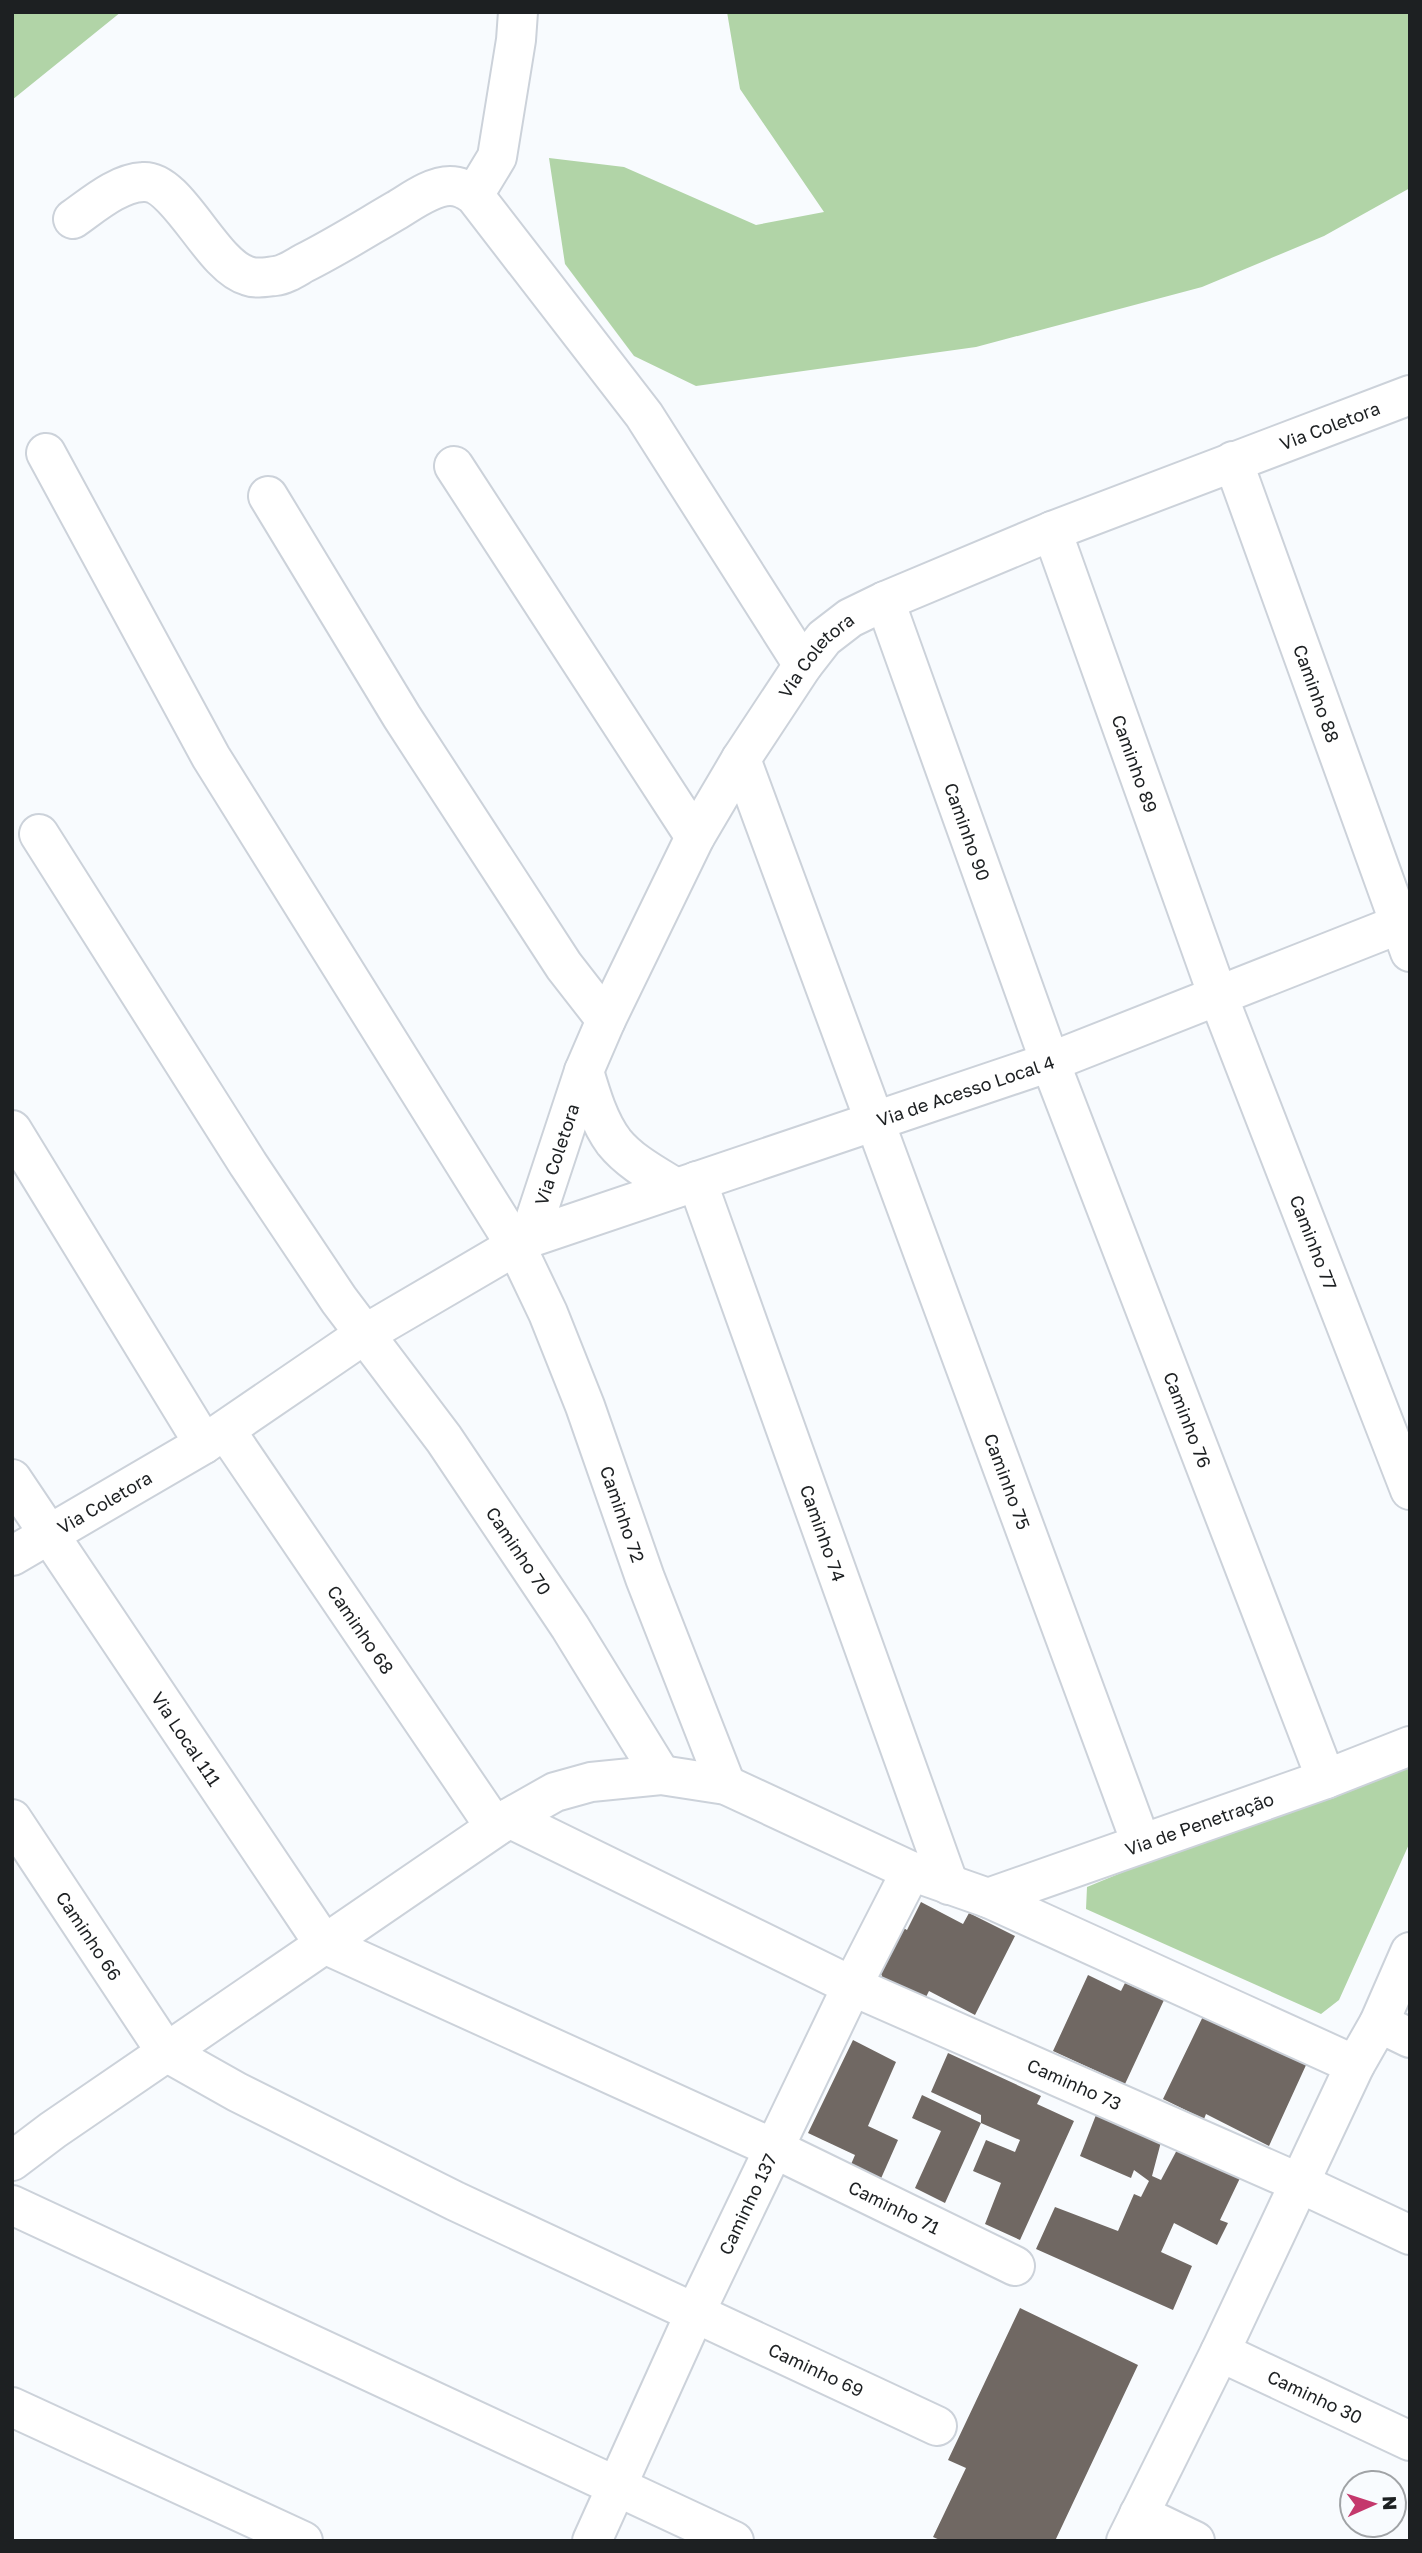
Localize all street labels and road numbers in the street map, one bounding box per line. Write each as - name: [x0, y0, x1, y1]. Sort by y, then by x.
- street label: Via Coletora: [1276, 396, 1383, 455]
- street label: Via Coletora: [774, 608, 858, 702]
- street label: Caminho 88: [1289, 641, 1345, 745]
- street label: Caminho 89: [1107, 712, 1163, 816]
- street label: Caminho 90: [940, 780, 995, 884]
- street label: Via de Acesso Local 4: [874, 1050, 1057, 1131]
- street label: Via Coletora: [530, 1101, 584, 1208]
- street label: Caminho 77: [1285, 1192, 1342, 1293]
- street label: Caminho 76: [1159, 1369, 1216, 1471]
- street label: Caminho 75: [980, 1430, 1035, 1532]
- street label: Caminho 72: [596, 1463, 650, 1565]
- street label: Via Coletora: [53, 1466, 156, 1538]
- street label: Caminho 74: [796, 1482, 850, 1584]
- street label: Caminho 70: [482, 1503, 556, 1599]
- street label: Caminho 68: [323, 1581, 399, 1678]
- street label: Via Local 111: [147, 1688, 226, 1790]
- street label: Via de Penetração: [1122, 1787, 1277, 1860]
- street label: Caminho 66: [52, 1887, 127, 1985]
- street label: Caminho 73: [1024, 2054, 1125, 2114]
- street label: Caminho 137: [714, 2150, 781, 2258]
- street label: Caminho 71: [845, 2176, 944, 2239]
- street label: Caminho 69: [765, 2338, 867, 2401]
- street label: Caminho 30: [1264, 2365, 1366, 2428]

